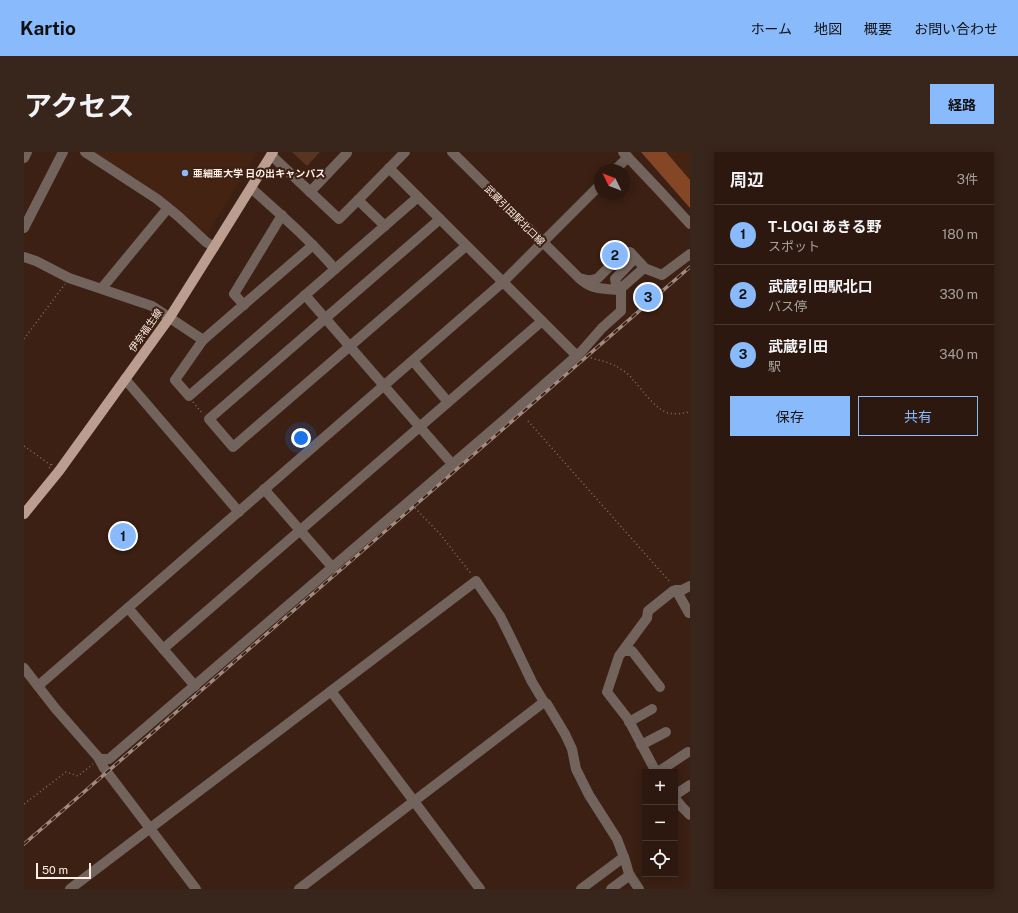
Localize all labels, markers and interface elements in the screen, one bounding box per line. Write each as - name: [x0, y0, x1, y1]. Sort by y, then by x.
- text: Kartio: [20, 17, 76, 39]
- text: ホーム: [750, 21, 792, 37]
- text: 地図: [814, 21, 842, 37]
- text: 概要: [864, 21, 892, 37]
- text: お問い合わせ: [914, 21, 998, 37]
- button: 経路: [930, 84, 994, 124]
- text: アクセス: [24, 89, 135, 122]
- north arrow: [594, 164, 630, 200]
- place label: 亜細亜大学 日の出キャンパス: [193, 167, 325, 179]
- marker: 亜細亜大学 日の出キャンパス: [180, 168, 190, 178]
- text: 周辺: [730, 170, 764, 190]
- text: 3件: [957, 172, 978, 187]
- street label: 武蔵引田駅北口線: [482, 182, 548, 248]
- text: T-LOGI あきる野: [768, 218, 881, 235]
- text: 1: [740, 227, 746, 242]
- text: 180 m: [942, 227, 978, 242]
- text: スポット: [768, 239, 820, 254]
- pin: 2: [602, 240, 628, 270]
- text: 武蔵引田駅北口: [768, 278, 873, 295]
- pin: 3: [635, 282, 661, 312]
- text: 2: [739, 287, 747, 302]
- text: 330 m: [939, 287, 978, 302]
- text: バス停: [768, 299, 807, 314]
- street label: 伊奈福生線: [126, 306, 164, 354]
- text: 武蔵引田: [768, 338, 828, 355]
- text: 3: [739, 347, 747, 362]
- text: 340 m: [939, 347, 978, 362]
- text: 駅: [768, 359, 781, 374]
- button: 保存: [730, 396, 850, 436]
- button: 共有: [858, 396, 978, 436]
- your location: [291, 428, 311, 448]
- pin: 1: [110, 521, 136, 551]
- map controls: [642, 769, 678, 877]
- button: +: [642, 769, 678, 805]
- button: −: [642, 805, 678, 841]
- button: locate: [642, 841, 678, 877]
- scale bar: [36, 861, 91, 880]
- text: 50 m: [42, 864, 68, 876]

